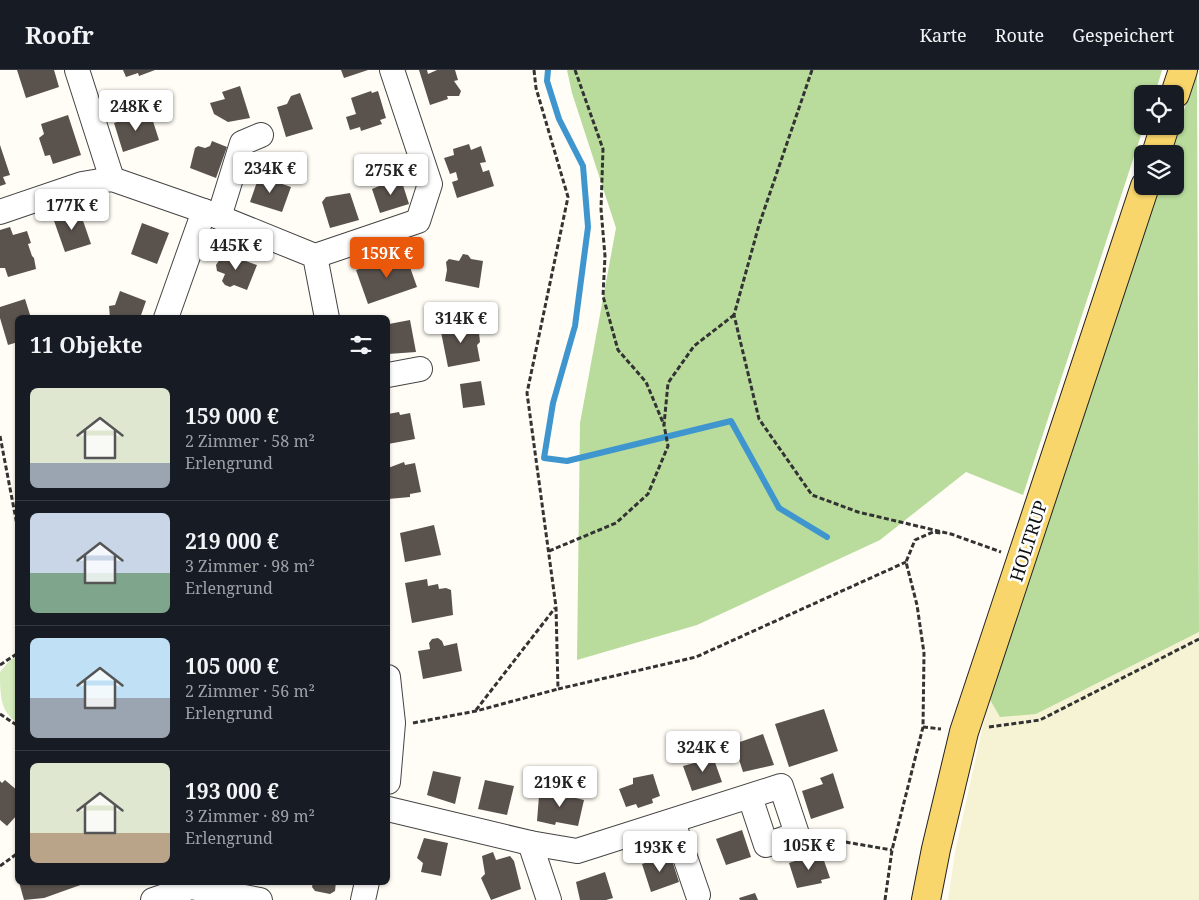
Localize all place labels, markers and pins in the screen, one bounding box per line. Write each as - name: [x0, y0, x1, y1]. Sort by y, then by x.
- pin: 248K €: [95, 90, 177, 132]
- pin: 234K €: [229, 152, 311, 194]
- pin: 275K €: [350, 154, 432, 196]
- pin: 177K €: [31, 189, 113, 231]
- pin: 445K €: [195, 228, 277, 271]
- pin: 159K €: [346, 236, 428, 279]
- pin: 314K €: [420, 302, 502, 344]
- pin: 324K €: [662, 730, 744, 773]
- pin: 219K €: [519, 766, 601, 808]
- pin: 105K €: [768, 828, 850, 871]
- pin: 193K €: [619, 830, 701, 873]

